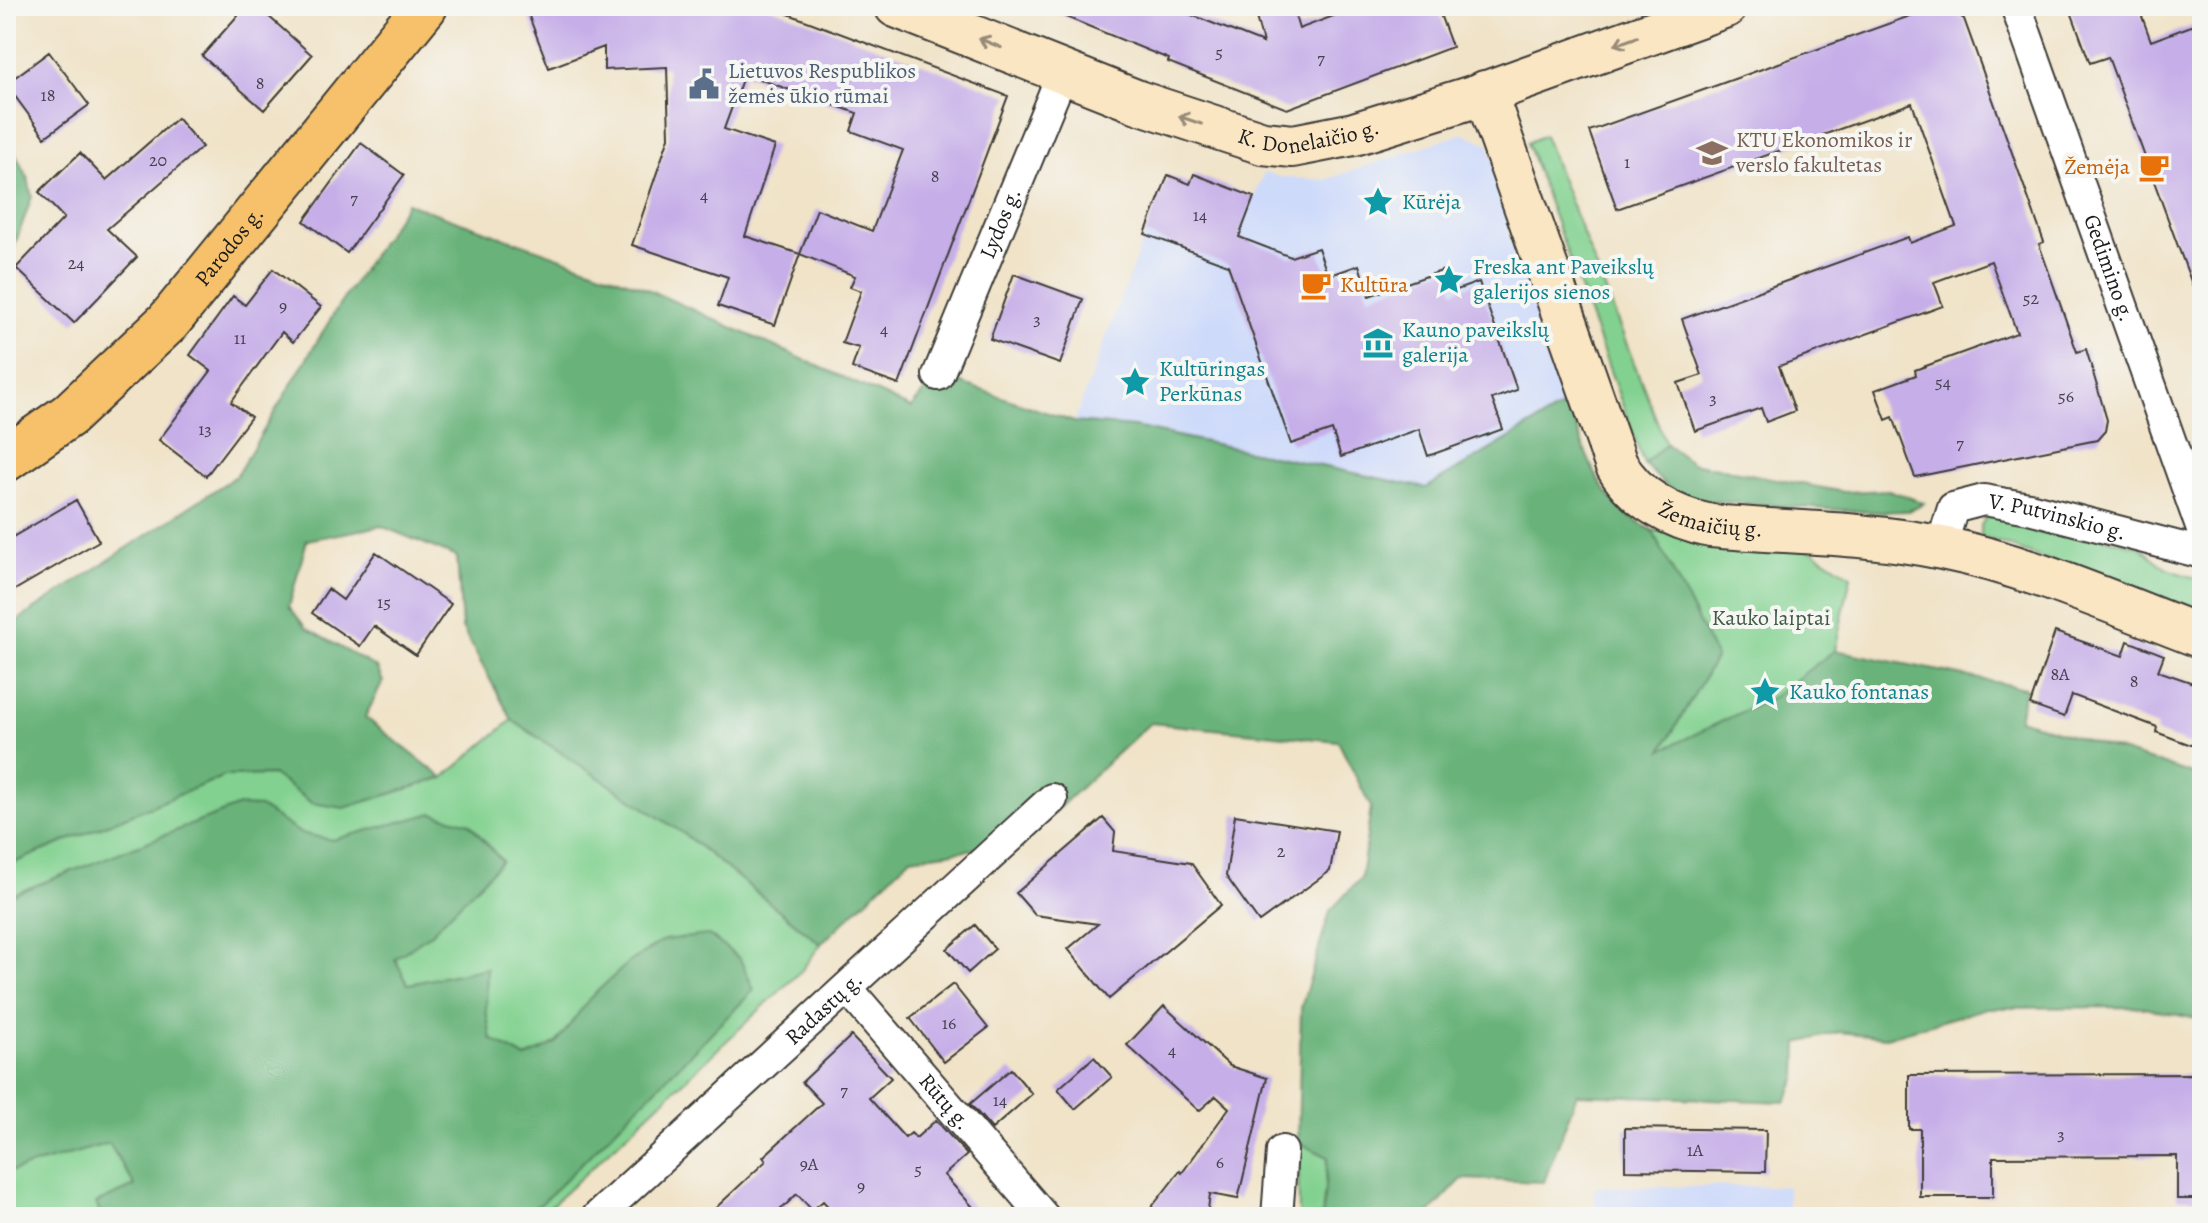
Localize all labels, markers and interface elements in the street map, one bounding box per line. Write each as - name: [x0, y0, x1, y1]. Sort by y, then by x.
- one-way arrow: [978, 35, 1003, 49]
- one-way arrow: [1614, 35, 1639, 50]
- house number: 5: [1215, 40, 1223, 64]
- house number: 7: [1317, 46, 1325, 70]
- place label: Lietuvos Respublikos žemės ūkio rūmai: [728, 56, 916, 111]
- public building icon: Lietuvos Respublikos žemės ūkio rūmai: [687, 67, 721, 101]
- house number: 8: [256, 71, 264, 95]
- house number: 18: [41, 83, 55, 107]
- one-way arrow: [1179, 112, 1203, 126]
- street label: K. Donelaičio g.: [1234, 112, 1383, 162]
- place label: KTU Ekonomikos ir verslo fakultetas: [1735, 125, 1912, 180]
- school or university icon: KTU Ekonomikos ir verslo fakultetas: [1695, 136, 1729, 170]
- house number: 20: [149, 148, 167, 172]
- house number: 1: [1624, 150, 1630, 174]
- cafe icon: Žemėja: [2137, 150, 2171, 184]
- place label: Žemėja: [2064, 152, 2131, 182]
- house number: 8: [931, 164, 939, 188]
- house number: 4: [700, 183, 708, 207]
- street label: Lydos g.: [973, 183, 1029, 263]
- place icon: Kūrėja: [1361, 185, 1395, 219]
- house number: 7: [350, 186, 358, 210]
- place label: Kūrėja: [1402, 187, 1462, 217]
- street label: Parodos g.: [188, 200, 271, 293]
- house number: 14: [1193, 203, 1207, 227]
- street label: Gedimino g.: [2076, 210, 2142, 326]
- house number: 24: [68, 251, 84, 275]
- place label: Freska ant Paveikslų galerijos sienos: [1473, 252, 1655, 307]
- place icon: Freska ant Paveikslų galerijos sienos: [1432, 263, 1466, 297]
- cafe icon: Kultūra: [1299, 268, 1333, 302]
- place label: Kultūra: [1340, 270, 1409, 300]
- house number: 52: [2023, 286, 2040, 310]
- house number: 9: [279, 294, 287, 318]
- house number: 3: [1033, 307, 1041, 331]
- place label: Kauno paveikslų galerija: [1402, 315, 1550, 370]
- house number: 4: [880, 317, 888, 341]
- house number: 11: [234, 326, 246, 350]
- museum icon: Kauno paveikslų galerija: [1361, 326, 1395, 360]
- place label: Kultūringas Perkūnas: [1159, 354, 1265, 409]
- place icon: Kultūringas Perkūnas: [1118, 365, 1152, 399]
- house number: 54: [1935, 370, 1951, 394]
- house number: 56: [2058, 384, 2074, 408]
- house number: 3: [1709, 386, 1717, 410]
- house number: 13: [198, 417, 212, 441]
- house number: 7: [1956, 431, 1964, 455]
- street label: V. Putvinskio g.: [1985, 486, 2129, 548]
- street label: Žemaičių g.: [1653, 494, 1763, 545]
- house number: 15: [377, 590, 391, 614]
- park label: Kauko laiptai: [1712, 603, 1830, 633]
- house number: 8A: [2050, 662, 2070, 686]
- house number: 8: [2130, 669, 2138, 693]
- place icon: Kauko fontanas: [1748, 675, 1782, 709]
- place label: Kauko fontanas: [1789, 677, 1929, 707]
- house number: 2: [1277, 839, 1286, 863]
- street label: Radastų g.: [778, 965, 869, 1052]
- house number: 16: [942, 1011, 956, 1035]
- house number: 4: [1168, 1038, 1176, 1062]
- street label: Rūtų g.: [912, 1067, 978, 1137]
- house number: 7: [840, 1078, 848, 1102]
- house number: 14: [993, 1088, 1007, 1112]
- house number: 3: [2057, 1122, 2065, 1146]
- house number: 1A: [1687, 1138, 1704, 1162]
- house number: 6: [1216, 1150, 1224, 1174]
- house number: 9A: [800, 1152, 819, 1176]
- house number: 5: [914, 1157, 922, 1181]
- house number: 9: [857, 1174, 865, 1198]

